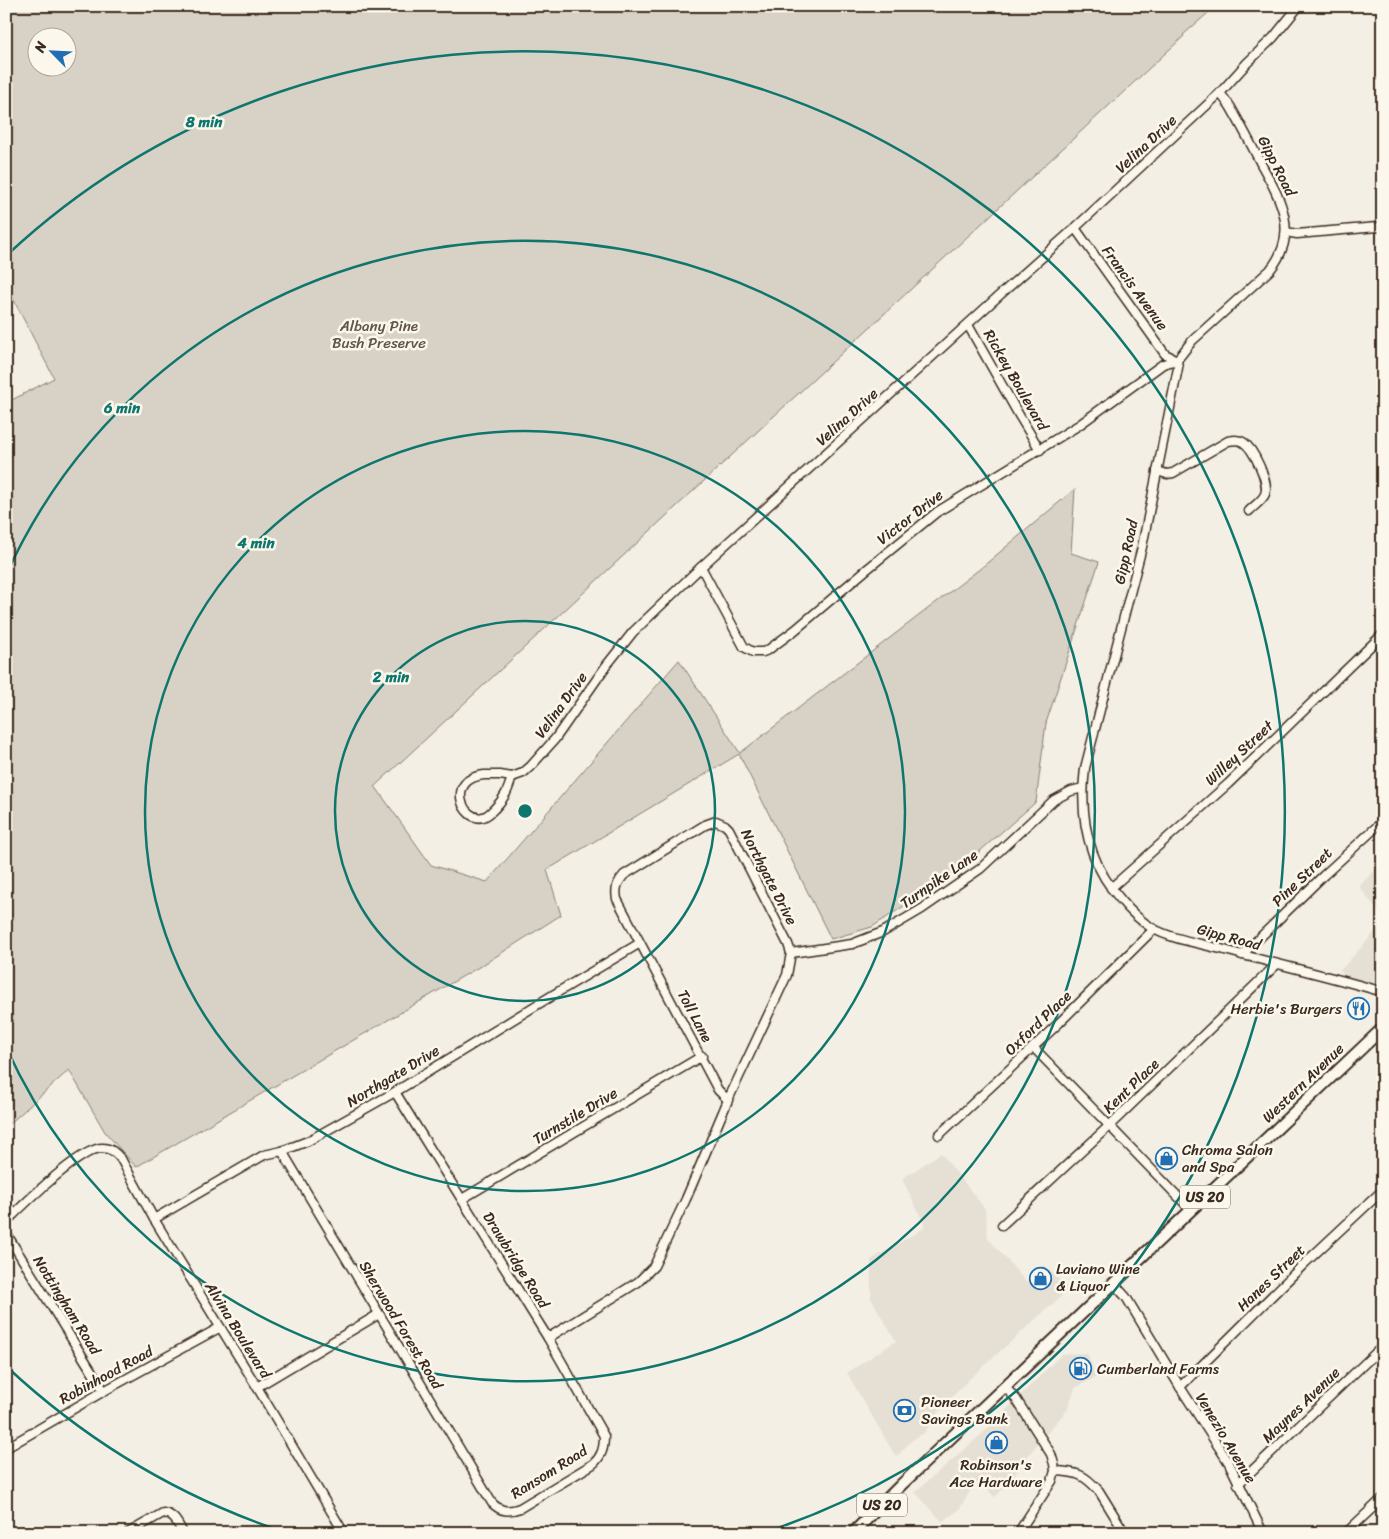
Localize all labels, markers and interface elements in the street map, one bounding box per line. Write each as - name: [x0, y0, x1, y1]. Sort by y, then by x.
- north arrow: [28, 28, 78, 78]
- text: N: [27, 37, 54, 57]
- street label: Velina Drive: [1109, 108, 1183, 180]
- text: 8 min: [185, 109, 223, 135]
- street label: Gipp Road: [1251, 131, 1304, 202]
- street label: Francis Avenue: [1095, 240, 1175, 336]
- park label: Albany Pine Bush Preserve: [332, 313, 426, 356]
- street label: Rickey Boulevard: [976, 324, 1056, 437]
- street label: Velina Drive: [810, 381, 885, 453]
- text: 6 min: [103, 395, 141, 421]
- street label: Victor Drive: [871, 482, 949, 551]
- street label: Gipp Road: [1106, 516, 1146, 587]
- text: 4 min: [236, 530, 275, 556]
- text: 2 min: [372, 664, 410, 690]
- street label: Velina Drive: [528, 666, 594, 744]
- street label: Willey Street: [1198, 713, 1280, 792]
- centre of rings: [516, 802, 534, 820]
- street label: Northgate Drive: [734, 824, 805, 930]
- street label: Pine Street: [1265, 841, 1339, 913]
- street label: Turnpike Lane: [894, 842, 984, 916]
- street label: Gipp Road: [1194, 916, 1265, 958]
- street label: Oxford Place: [998, 984, 1078, 1062]
- street label: Toll Lane: [670, 985, 720, 1047]
- place label: Herbie's Burgers: [1230, 996, 1342, 1022]
- restaurant icon: Herbie's Burgers: [1346, 997, 1370, 1021]
- street label: Western Avenue: [1256, 1036, 1351, 1129]
- street label: Northgate Drive: [341, 1038, 445, 1114]
- street label: Kent Place: [1097, 1052, 1165, 1120]
- street label: Turnstile Drive: [527, 1080, 623, 1152]
- place label: Chroma Salon and Spa: [1182, 1137, 1273, 1180]
- shop icon: Chroma Salon and Spa: [1154, 1147, 1178, 1171]
- road number: US 20: [1180, 1186, 1230, 1208]
- street label: Drawbridge Road: [476, 1206, 557, 1314]
- street label: Hanes Street: [1230, 1238, 1312, 1318]
- street label: Nottingham Road: [26, 1250, 109, 1361]
- street label: Sherwood Forest Road: [352, 1255, 450, 1395]
- place label: Laviano Wine & Liquor: [1056, 1256, 1140, 1299]
- shop icon: Laviano Wine & Liquor: [1028, 1266, 1052, 1290]
- street label: Alvina Boulevard: [197, 1276, 279, 1385]
- street label: Robinhood Road: [54, 1338, 159, 1412]
- place label: Cumberland Farms: [1097, 1356, 1220, 1382]
- fuel station icon: Cumberland Farms: [1069, 1357, 1093, 1381]
- street label: Maynes Avenue: [1256, 1360, 1347, 1450]
- street label: Venezio Avenue: [1188, 1387, 1264, 1489]
- place label: Pioneer Savings Bank: [921, 1389, 1009, 1432]
- bank icon: Pioneer Savings Bank: [893, 1399, 917, 1423]
- shop icon: Robinson's Ace Hardware: [984, 1430, 1008, 1454]
- street label: Ransom Road: [505, 1437, 594, 1506]
- place label: Robinson's Ace Hardware: [949, 1452, 1043, 1495]
- road number: US 20: [857, 1494, 907, 1516]

